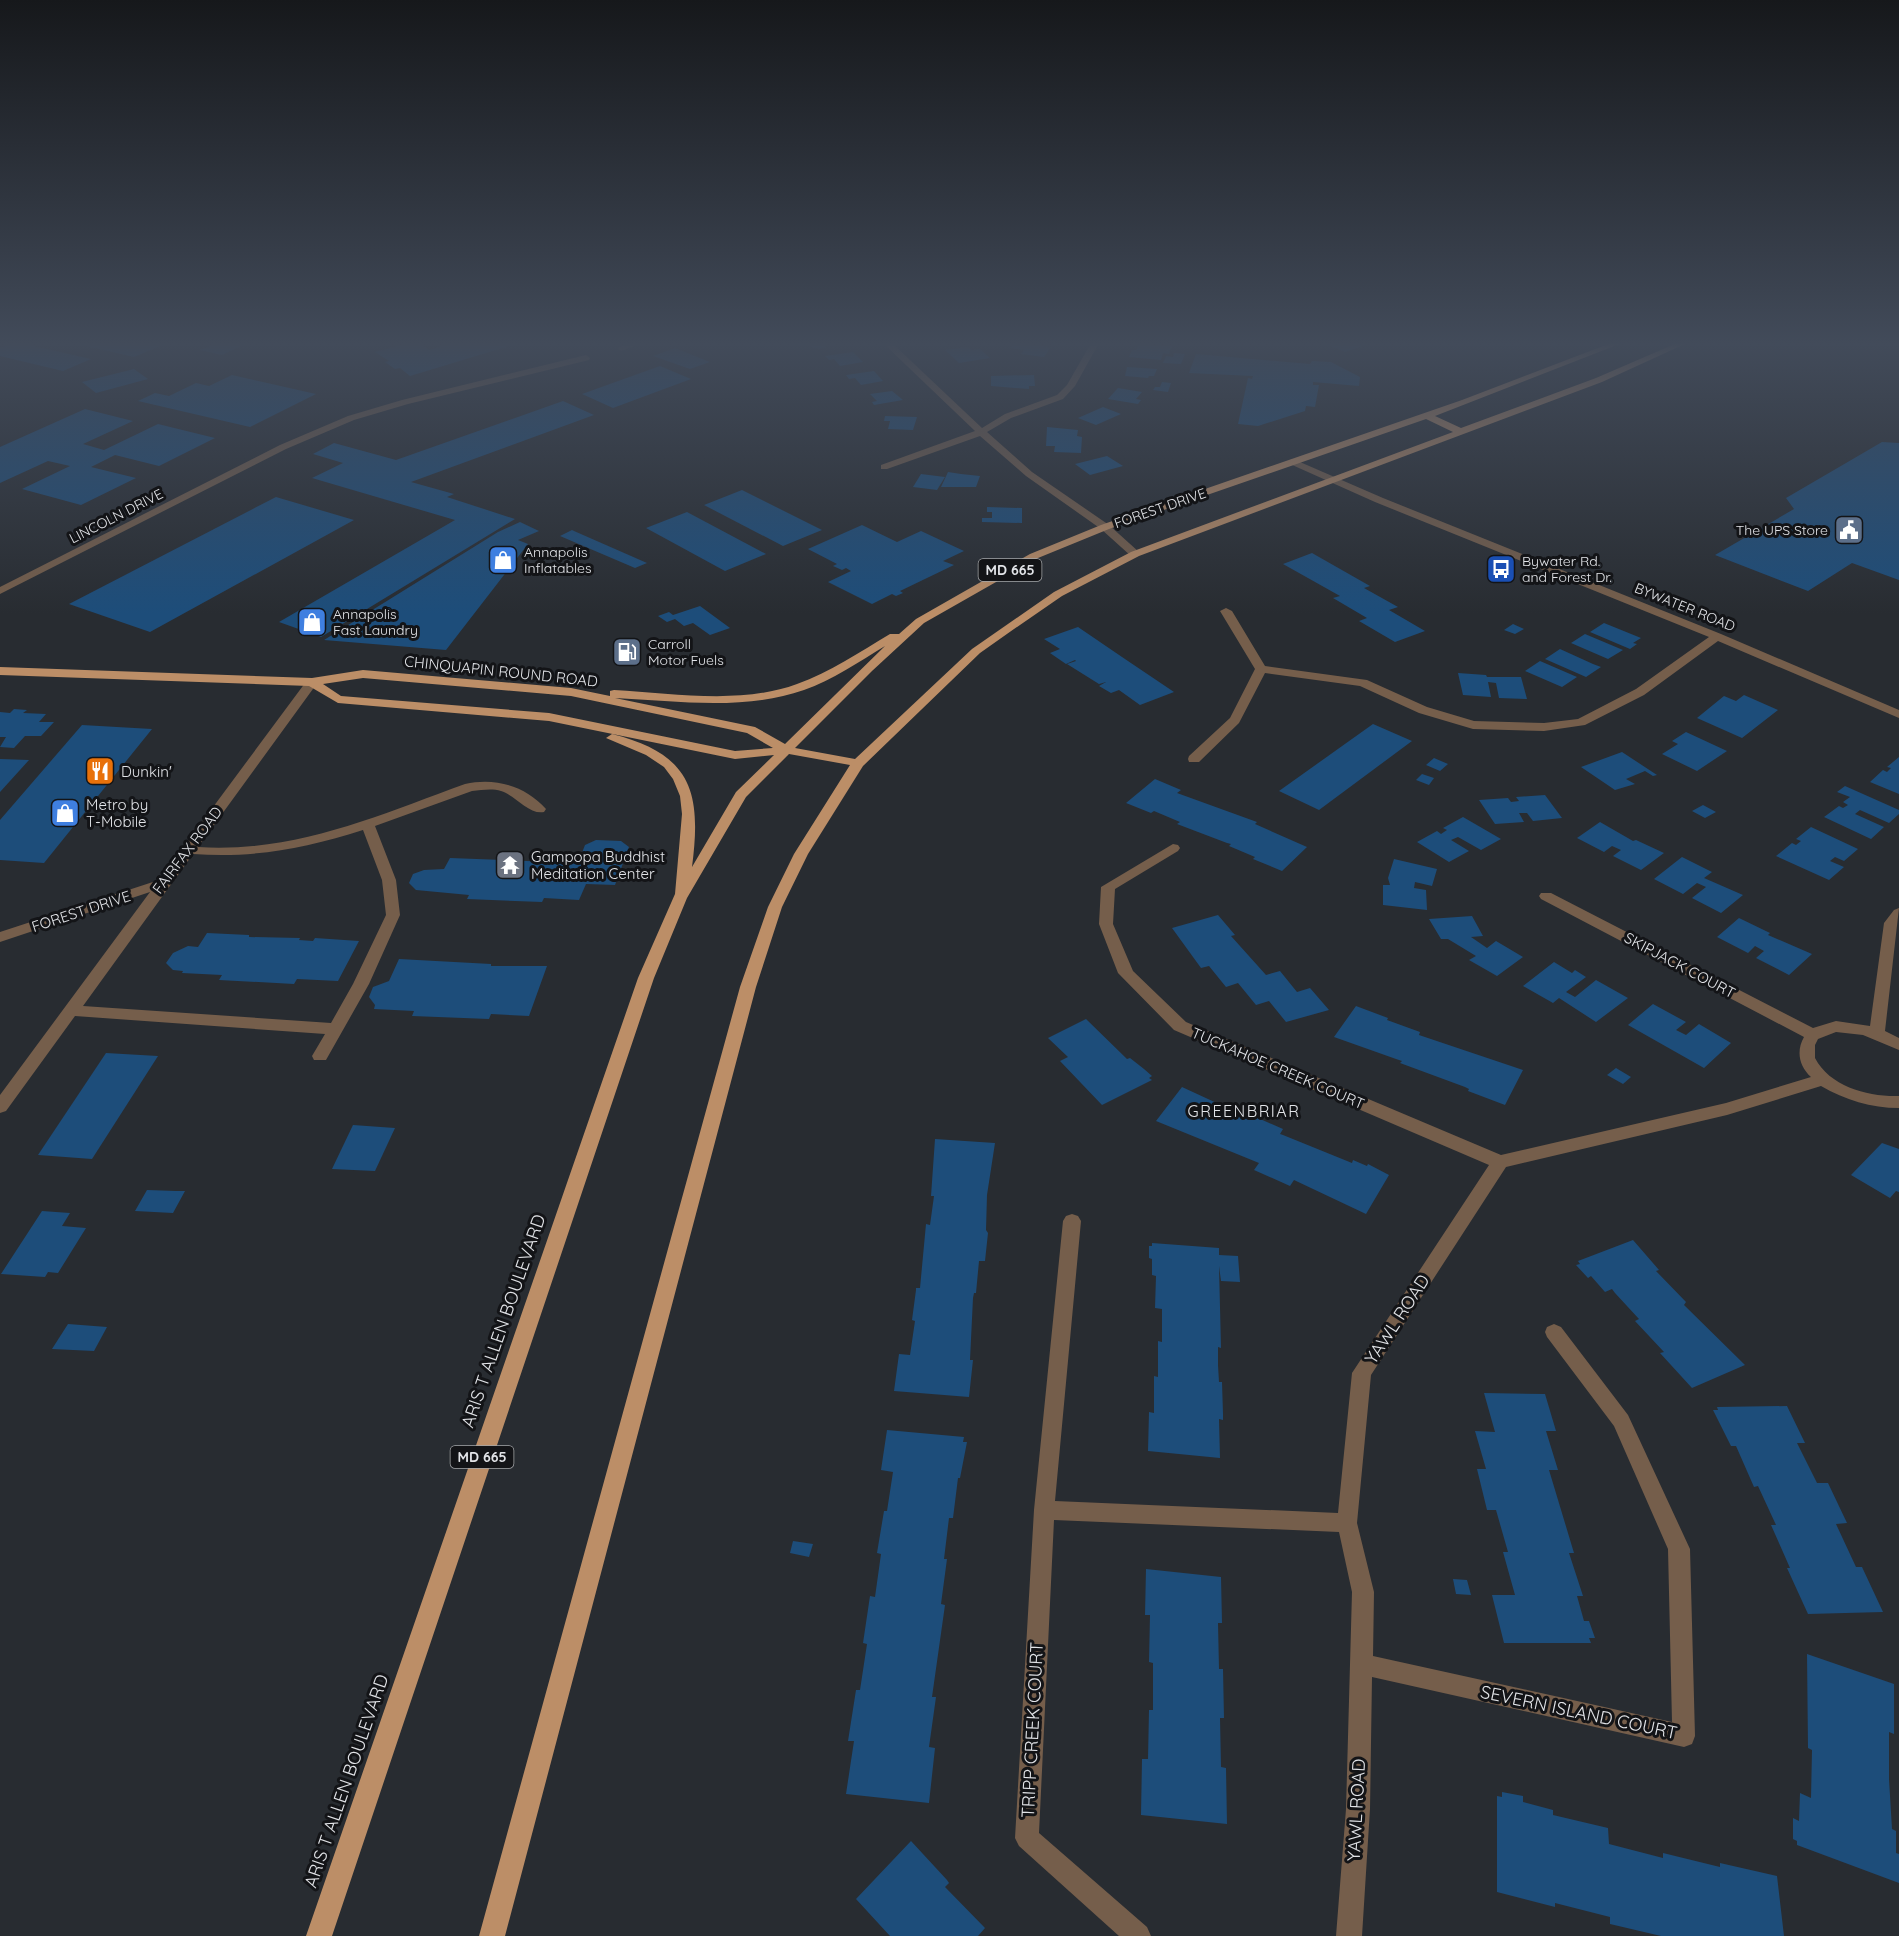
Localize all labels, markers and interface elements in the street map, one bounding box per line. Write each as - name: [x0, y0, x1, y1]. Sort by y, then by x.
- street label: FOREST DRIVE: [1112, 484, 1208, 532]
- street label: LINCOLN DRIVE: [66, 485, 166, 547]
- public building icon: The UPS Store: [1833, 514, 1865, 546]
- place label: The UPS Store: [1736, 521, 1828, 539]
- place label: Annapolis Inflatables: [524, 543, 592, 577]
- shop icon: Annapolis Inflatables: [487, 544, 519, 576]
- place label: Bywater Rd. and Forest Dr.: [1522, 552, 1612, 586]
- bus stop icon: Bywater Rd. and Forest Dr.: [1485, 553, 1517, 585]
- road number: MD 665: [978, 559, 1042, 581]
- street label: BYWATER ROAD: [1632, 579, 1738, 635]
- place label: Annapolis Fast Laundry: [333, 605, 418, 639]
- shop icon: Annapolis Fast Laundry: [296, 606, 328, 638]
- place label: Carroll Motor Fuels: [648, 635, 724, 669]
- fuel station icon: Carroll Motor Fuels: [611, 636, 643, 668]
- street label: CHINQUAPIN ROUND ROAD: [403, 651, 599, 691]
- restaurant icon: Dunkin': [84, 755, 116, 787]
- place label: Dunkin': [121, 762, 172, 781]
- place label: Metro by T-Mobile: [86, 795, 148, 831]
- shop icon: Metro by T-Mobile: [49, 797, 81, 829]
- street label: FAIRFAX ROAD: [148, 802, 226, 897]
- place label: Gampopa Buddhist Meditation Center: [531, 847, 665, 883]
- temple icon: Gampopa Buddhist Meditation Center: [494, 849, 526, 881]
- street label: FOREST DRIVE: [29, 886, 133, 936]
- street label: SKIPJACK COURT: [1621, 928, 1739, 1002]
- street label: TUCKAHOE CREEK COURT: [1189, 1023, 1367, 1113]
- district label: GREENBRIAR: [1188, 1101, 1300, 1121]
- street label: ARIS T ALLEN BOULEVARD: [456, 1211, 550, 1431]
- street label: YAWL ROAD: [1359, 1270, 1435, 1368]
- road number: MD 665: [450, 1446, 514, 1468]
- street label: TRIPP CREEK COURT: [1016, 1641, 1048, 1819]
- street label: ARIS T ALLEN BOULEVARD: [299, 1671, 393, 1891]
- street label: SEVERN ISLAND COURT: [1479, 1680, 1680, 1744]
- street label: YAWL ROAD: [1342, 1758, 1370, 1862]

